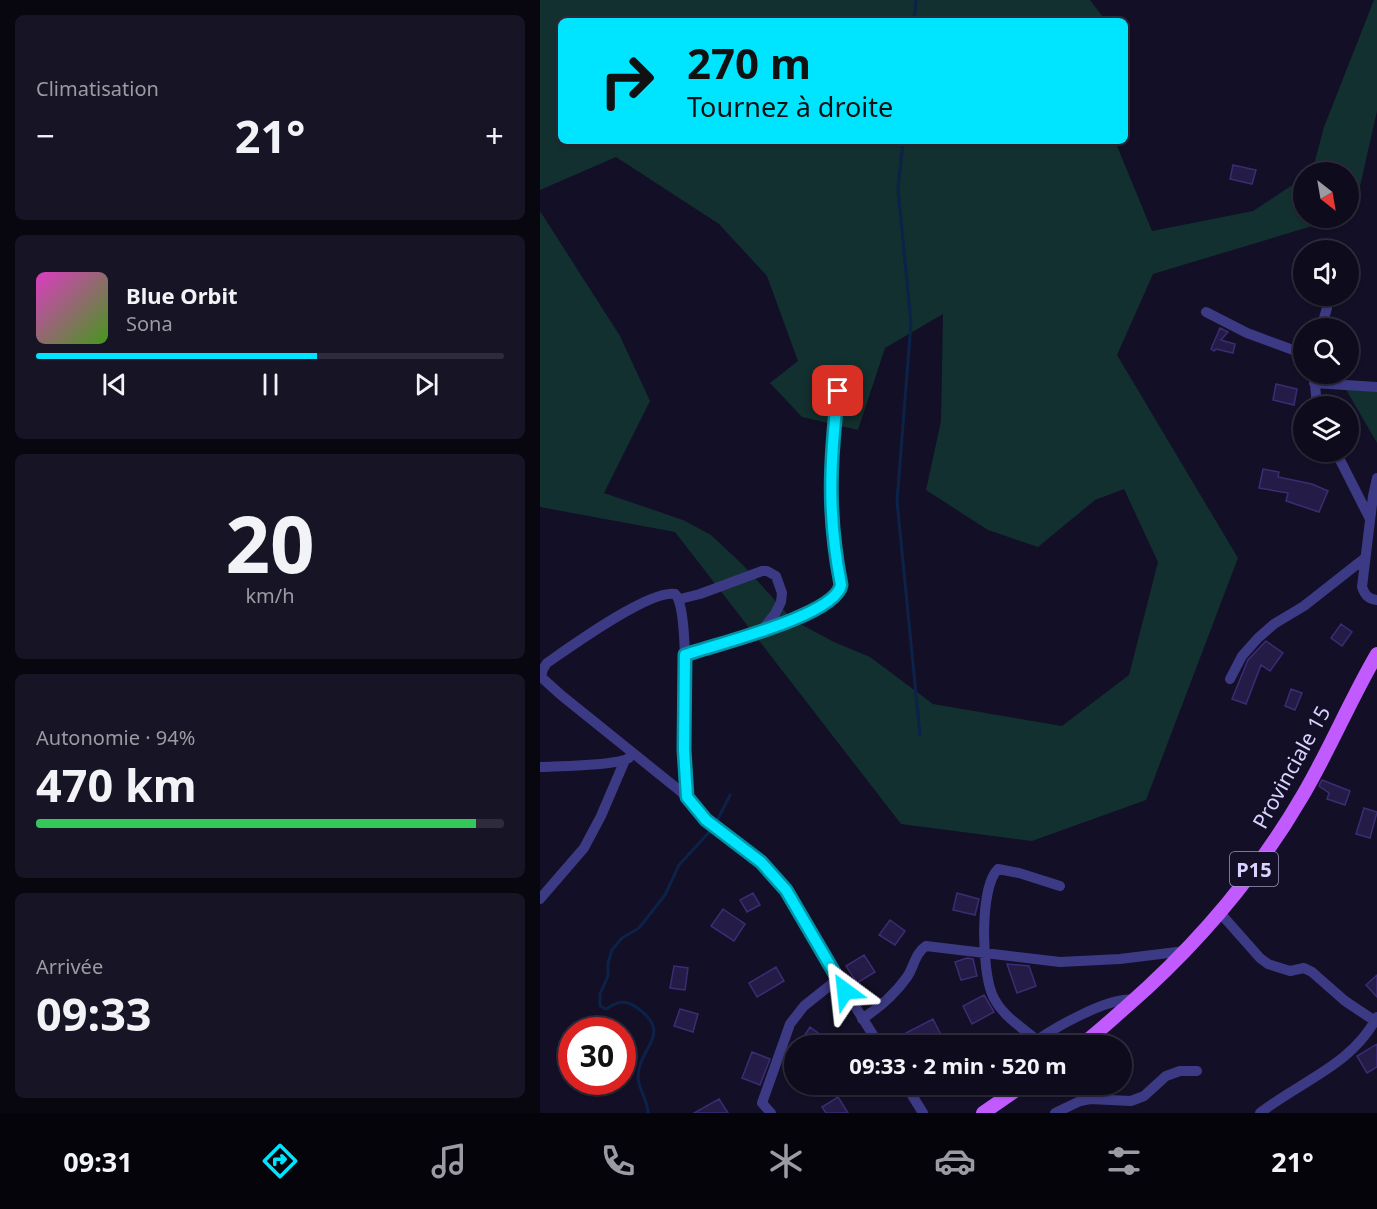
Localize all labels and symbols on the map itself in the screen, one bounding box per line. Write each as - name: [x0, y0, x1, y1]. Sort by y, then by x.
- north arrow: [1293, 162, 1359, 228]
- pin: [812, 365, 863, 416]
- street label: Provinciale 15: [1246, 701, 1336, 833]
- road number: P15: [1230, 852, 1278, 886]
- position arrow: [813, 959, 877, 1023]
- speed limit sign: 30: [558, 1017, 636, 1095]

